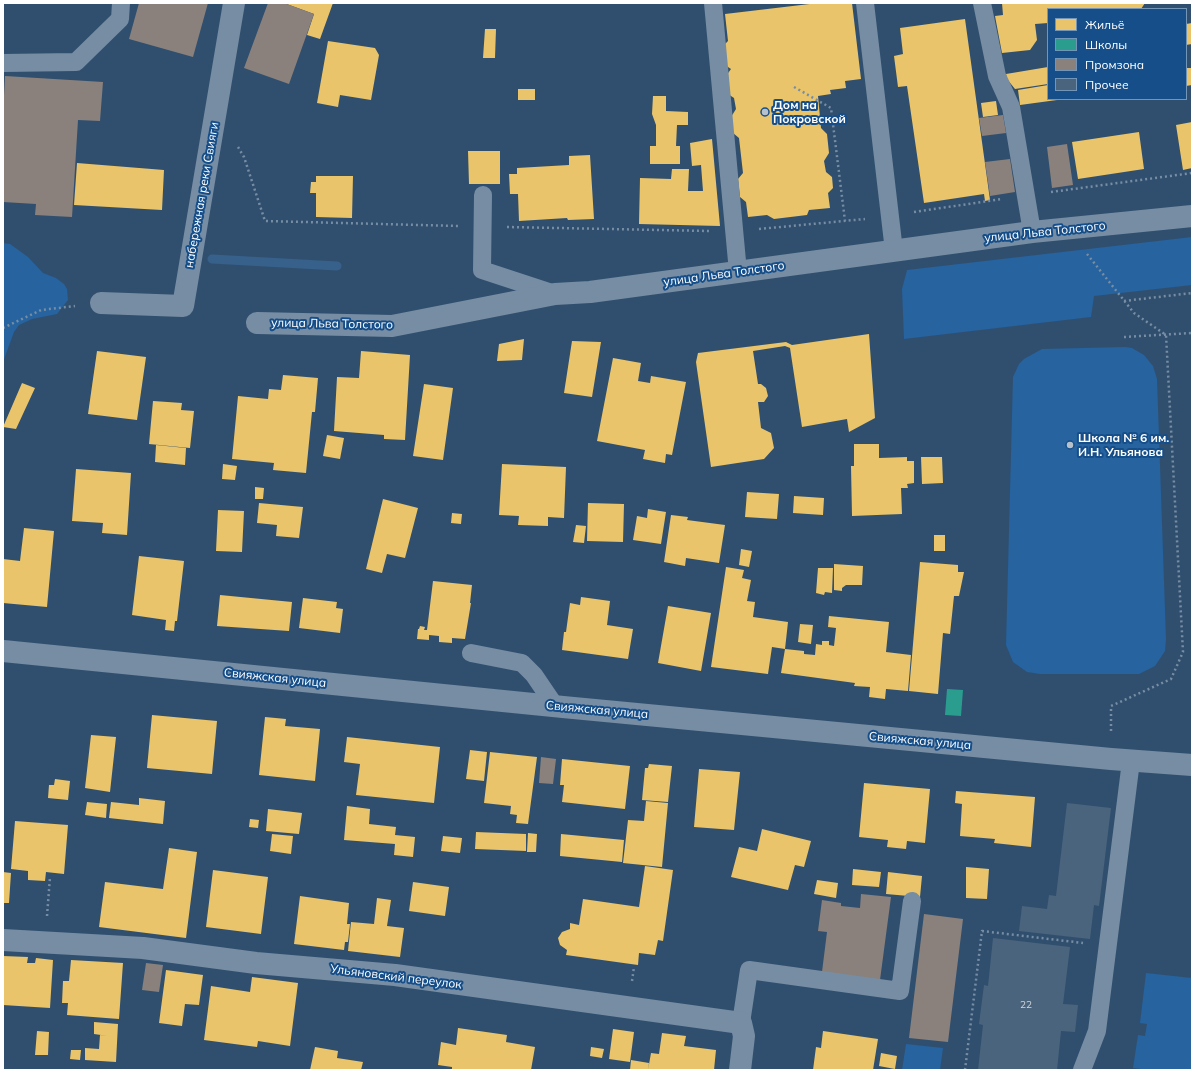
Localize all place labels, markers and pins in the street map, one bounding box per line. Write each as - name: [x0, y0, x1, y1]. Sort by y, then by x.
- place label: Дом на Покровской: [773, 98, 846, 126]
- marker: Дом на Покровской: [760, 107, 770, 117]
- place label: Школа № 6 им. И.Н. Ульянова: [1078, 431, 1169, 459]
- marker: Школа № 6 им. И.Н. Ульянова: [1065, 440, 1075, 450]

